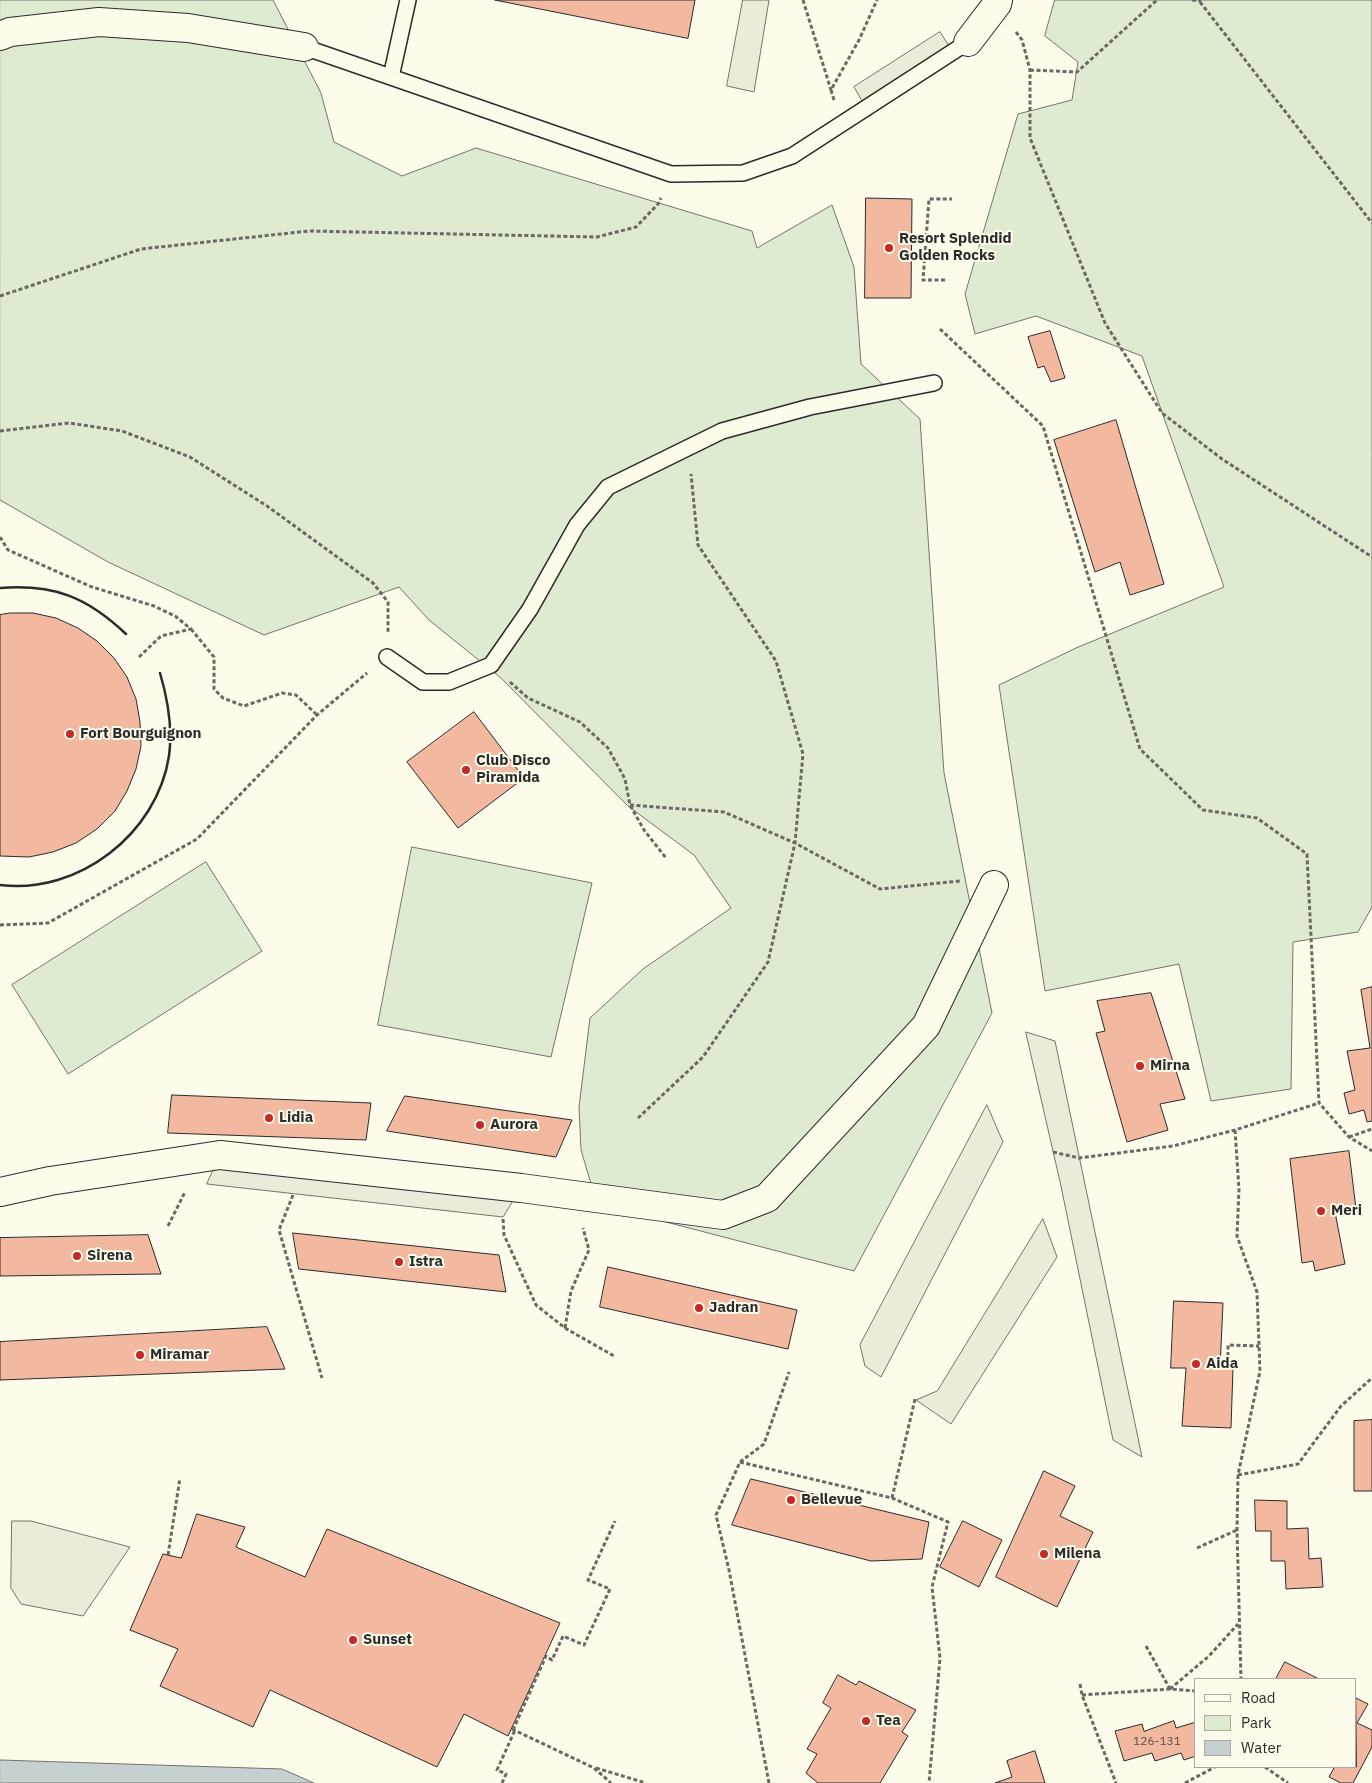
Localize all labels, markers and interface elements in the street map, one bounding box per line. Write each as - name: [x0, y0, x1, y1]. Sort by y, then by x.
- place label: Resort Splendid Golden Rocks: [899, 230, 1012, 265]
- marker: Resort Splendid Golden Rocks: [883, 242, 895, 254]
- place label: Fort Bourguignon: [80, 725, 201, 743]
- marker: Fort Bourguignon: [64, 728, 76, 740]
- place label: Club Disco Piramida: [476, 752, 550, 787]
- marker: Club Disco Piramida: [460, 764, 472, 776]
- place label: Mirna: [1150, 1057, 1190, 1075]
- marker: Mirna: [1134, 1060, 1146, 1072]
- place label: Lidia: [279, 1109, 313, 1127]
- marker: Lidia: [263, 1112, 275, 1124]
- place label: Aurora: [490, 1116, 538, 1134]
- marker: Aurora: [474, 1119, 486, 1131]
- place label: Meri: [1331, 1202, 1362, 1220]
- marker: Meri: [1315, 1205, 1327, 1217]
- place label: Sirena: [87, 1247, 133, 1265]
- marker: Sirena: [71, 1250, 83, 1262]
- place label: Istra: [409, 1253, 443, 1271]
- marker: Istra: [393, 1256, 405, 1268]
- place label: Jadran: [709, 1299, 758, 1317]
- marker: Jadran: [693, 1302, 705, 1314]
- place label: Miramar: [150, 1346, 209, 1364]
- marker: Miramar: [134, 1349, 146, 1361]
- place label: Aida: [1206, 1355, 1238, 1373]
- marker: Aida: [1190, 1358, 1202, 1370]
- place label: Bellevue: [801, 1491, 862, 1509]
- marker: Bellevue: [785, 1494, 797, 1506]
- place label: Milena: [1054, 1545, 1101, 1563]
- marker: Milena: [1038, 1548, 1050, 1560]
- place label: Sunset: [363, 1631, 412, 1649]
- marker: Sunset: [347, 1634, 359, 1646]
- legend: [1194, 1678, 1357, 1768]
- text: Road: [1241, 1688, 1276, 1707]
- place label: Tea: [876, 1712, 901, 1730]
- text: Park: [1241, 1713, 1271, 1732]
- marker: Tea: [860, 1715, 872, 1727]
- house number: 126-131: [1133, 1735, 1181, 1749]
- text: Water: [1241, 1738, 1281, 1757]

